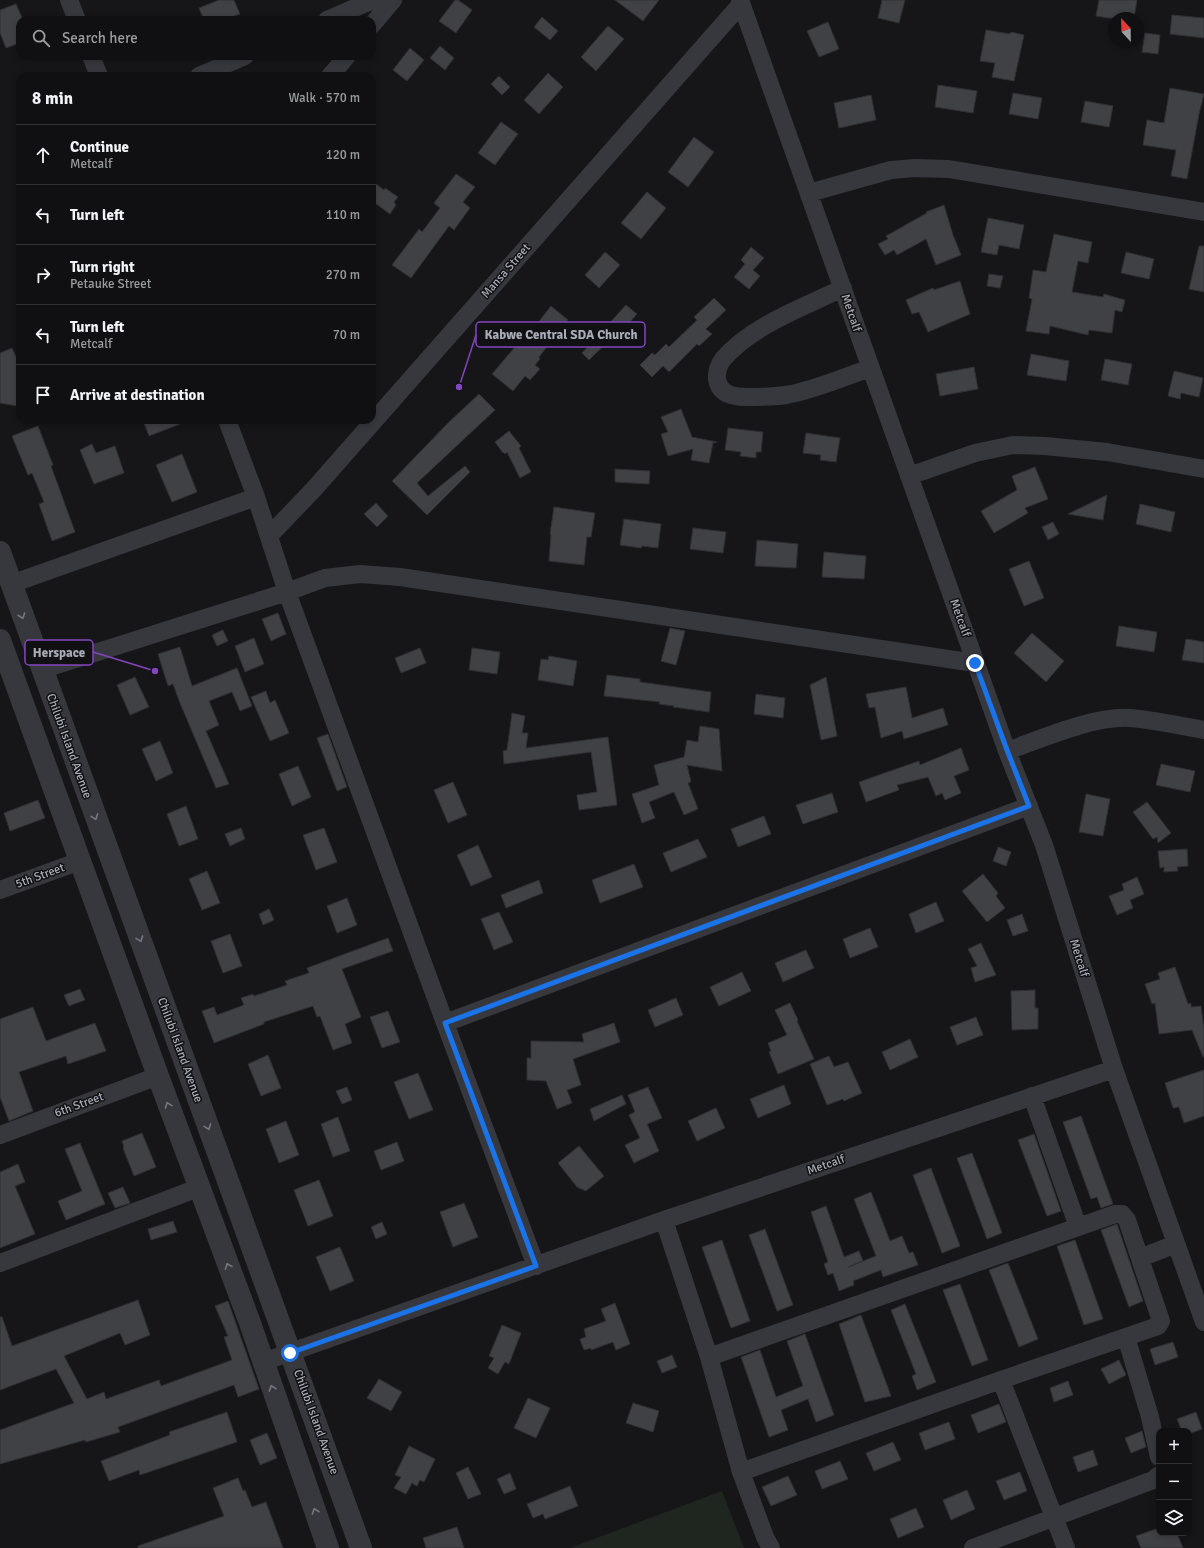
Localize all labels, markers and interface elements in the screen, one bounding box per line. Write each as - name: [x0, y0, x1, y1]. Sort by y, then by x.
- north arrow: [1108, 12, 1144, 48]
- search box: [16, 16, 376, 60]
- icon: search: [30, 27, 52, 49]
- text: Search here: [62, 29, 138, 47]
- text: 8 min: [32, 88, 73, 109]
- text: Walk · 570 m: [289, 90, 360, 106]
- text: Continue: [70, 138, 129, 156]
- icon: ahead: [32, 144, 54, 166]
- text: 120 m: [326, 147, 360, 163]
- text: Metcalf: [70, 156, 112, 172]
- icon: left: [32, 204, 54, 226]
- text: Turn left: [70, 206, 124, 224]
- text: 110 m: [326, 207, 360, 223]
- street label: Mansa Street: [478, 241, 534, 301]
- text: Turn right: [70, 258, 135, 276]
- icon: right: [32, 264, 54, 286]
- text: 270 m: [326, 267, 360, 283]
- text: Petauke Street: [70, 276, 151, 292]
- street label: Metcalf: [838, 292, 865, 335]
- text: Turn left: [70, 318, 124, 336]
- callout: Kabwe Central SDA Church: [476, 322, 645, 347]
- icon: left: [32, 324, 54, 346]
- text: 70 m: [333, 327, 360, 343]
- text: Kabwe Central SDA Church: [485, 327, 637, 343]
- text: Metcalf: [70, 336, 112, 352]
- icon: arrive: [32, 384, 54, 406]
- text: Arrive at destination: [70, 386, 205, 404]
- street label: Metcalf: [946, 597, 974, 640]
- one-way arrow: [18, 612, 26, 619]
- callout: Herspace: [25, 640, 93, 665]
- text: Herspace: [33, 645, 86, 661]
- route end: [966, 654, 984, 672]
- street label: Chilubi Island Avenue: [43, 691, 95, 801]
- one-way arrow: [90, 813, 99, 820]
- street label: 5th Street: [13, 860, 67, 892]
- one-way arrow: [135, 935, 143, 942]
- street label: Metcalf: [1066, 937, 1092, 980]
- street label: Chilubi Island Avenue: [154, 995, 206, 1105]
- street label: 6th Street: [52, 1089, 106, 1121]
- one-way arrow: [165, 1101, 173, 1108]
- one-way arrow: [203, 1124, 211, 1131]
- street label: Metcalf: [805, 1151, 848, 1178]
- one-way arrow: [224, 1263, 233, 1270]
- route start: [281, 1344, 299, 1362]
- street label: Chilubi Island Avenue: [290, 1367, 342, 1477]
- one-way arrow: [269, 1385, 277, 1392]
- map controls: [1156, 1428, 1192, 1536]
- button: +: [1156, 1428, 1192, 1464]
- button: −: [1156, 1464, 1192, 1500]
- button: layers: [1156, 1500, 1192, 1536]
- one-way arrow: [311, 1508, 320, 1515]

